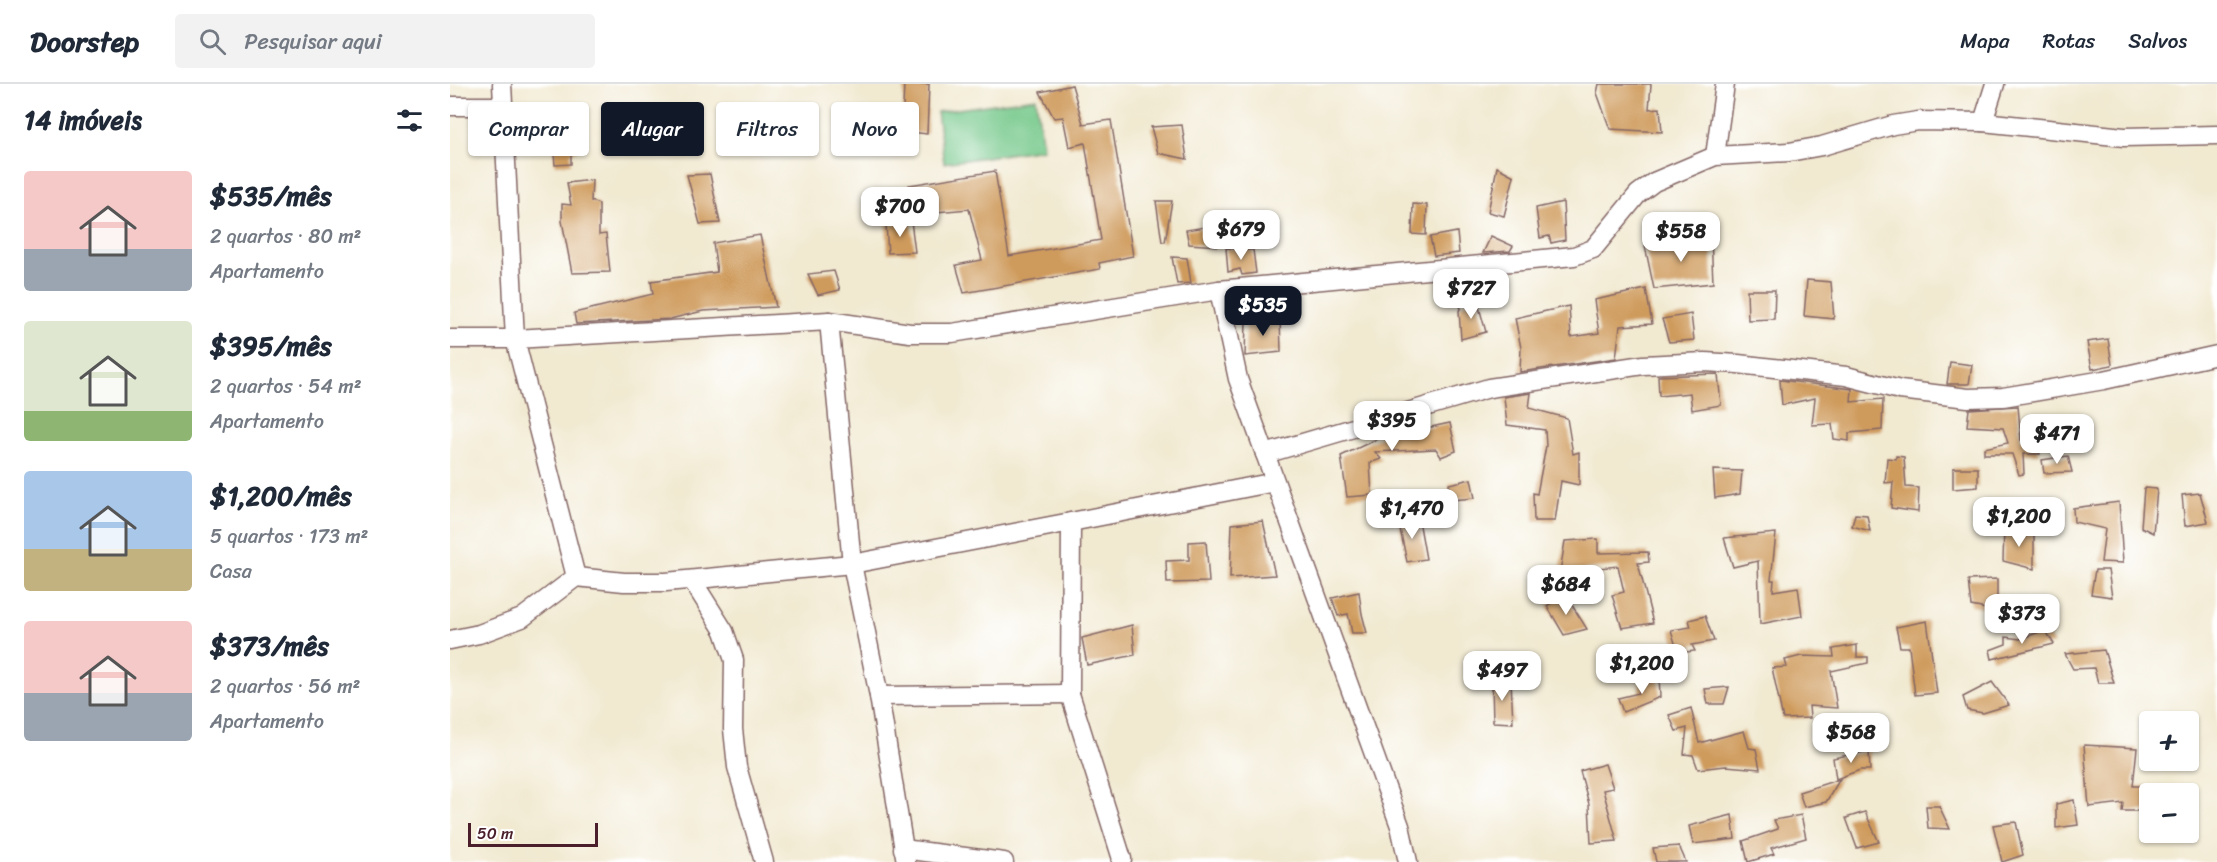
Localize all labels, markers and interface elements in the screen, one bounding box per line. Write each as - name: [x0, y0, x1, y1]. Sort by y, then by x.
- search box: [175, 14, 595, 68]
- text: Doorstep: [30, 17, 139, 66]
- text: Pesquisar aqui: [244, 22, 382, 61]
- text: Mapa: [1960, 22, 2009, 60]
- text: Rotas: [2042, 22, 2095, 60]
- text: Salvos: [2128, 22, 2187, 60]
- icon: search: [196, 25, 229, 58]
- text: 14 imóveis: [24, 97, 142, 143]
- chip: Comprar: [468, 102, 589, 156]
- chip: Alugar: [601, 102, 704, 156]
- chip: Filtros: [716, 102, 819, 156]
- chip: Novo: [831, 102, 919, 156]
- icon: filters: [393, 104, 426, 137]
- text: $535/mês: [210, 173, 332, 219]
- pin: $700: [864, 187, 936, 238]
- text: $700: [875, 189, 925, 224]
- icon: home: [72, 195, 144, 267]
- pin: $679: [1205, 210, 1277, 261]
- text: $679: [1217, 212, 1265, 247]
- pin: $558: [1645, 212, 1717, 263]
- text: $558: [1656, 214, 1706, 249]
- text: 2 quartos · 80 m²: [210, 219, 361, 254]
- text: Apartamento: [210, 254, 324, 289]
- pin: $727: [1435, 269, 1507, 320]
- text: $727: [1447, 271, 1495, 306]
- pin: $535: [1227, 286, 1299, 337]
- text: $535: [1239, 288, 1287, 323]
- text: $395/mês: [210, 323, 332, 369]
- icon: home: [72, 345, 144, 417]
- text: 2 quartos · 54 m²: [210, 369, 362, 404]
- pin: $395: [1356, 401, 1428, 452]
- text: $395: [1368, 403, 1416, 438]
- text: Apartamento: [210, 404, 324, 439]
- pin: $471: [2021, 414, 2093, 465]
- text: $471: [2034, 416, 2080, 451]
- text: $1,200/mês: [210, 473, 352, 519]
- pin: $1,470: [1363, 489, 1461, 540]
- text: $1,470: [1380, 491, 1444, 526]
- icon: home: [72, 495, 144, 567]
- pin: $1,200: [1970, 497, 2068, 548]
- text: $1,200: [1987, 499, 2051, 534]
- text: 5 quartos · 173 m²: [210, 519, 368, 554]
- text: Casa: [210, 554, 252, 589]
- pin: $684: [1530, 565, 1602, 616]
- text: $684: [1541, 567, 1591, 602]
- pin: $373: [1986, 594, 2058, 645]
- text: $373: [1999, 596, 2045, 631]
- text: $373/mês: [210, 623, 329, 669]
- pin: $1,200: [1593, 644, 1691, 695]
- icon: home: [72, 645, 144, 717]
- text: $1,200: [1610, 646, 1674, 681]
- pin: $497: [1466, 651, 1538, 702]
- text: $497: [1477, 653, 1527, 688]
- text: 2 quartos · 56 m²: [210, 669, 360, 704]
- text: Apartamento: [210, 704, 324, 739]
- map controls: [2139, 711, 2199, 843]
- button: +: [2139, 711, 2199, 771]
- pin: $568: [1815, 713, 1887, 764]
- text: $568: [1826, 715, 1876, 750]
- button: −: [2139, 783, 2199, 843]
- text: 50 m: [477, 819, 513, 848]
- scale bar: [468, 820, 598, 848]

